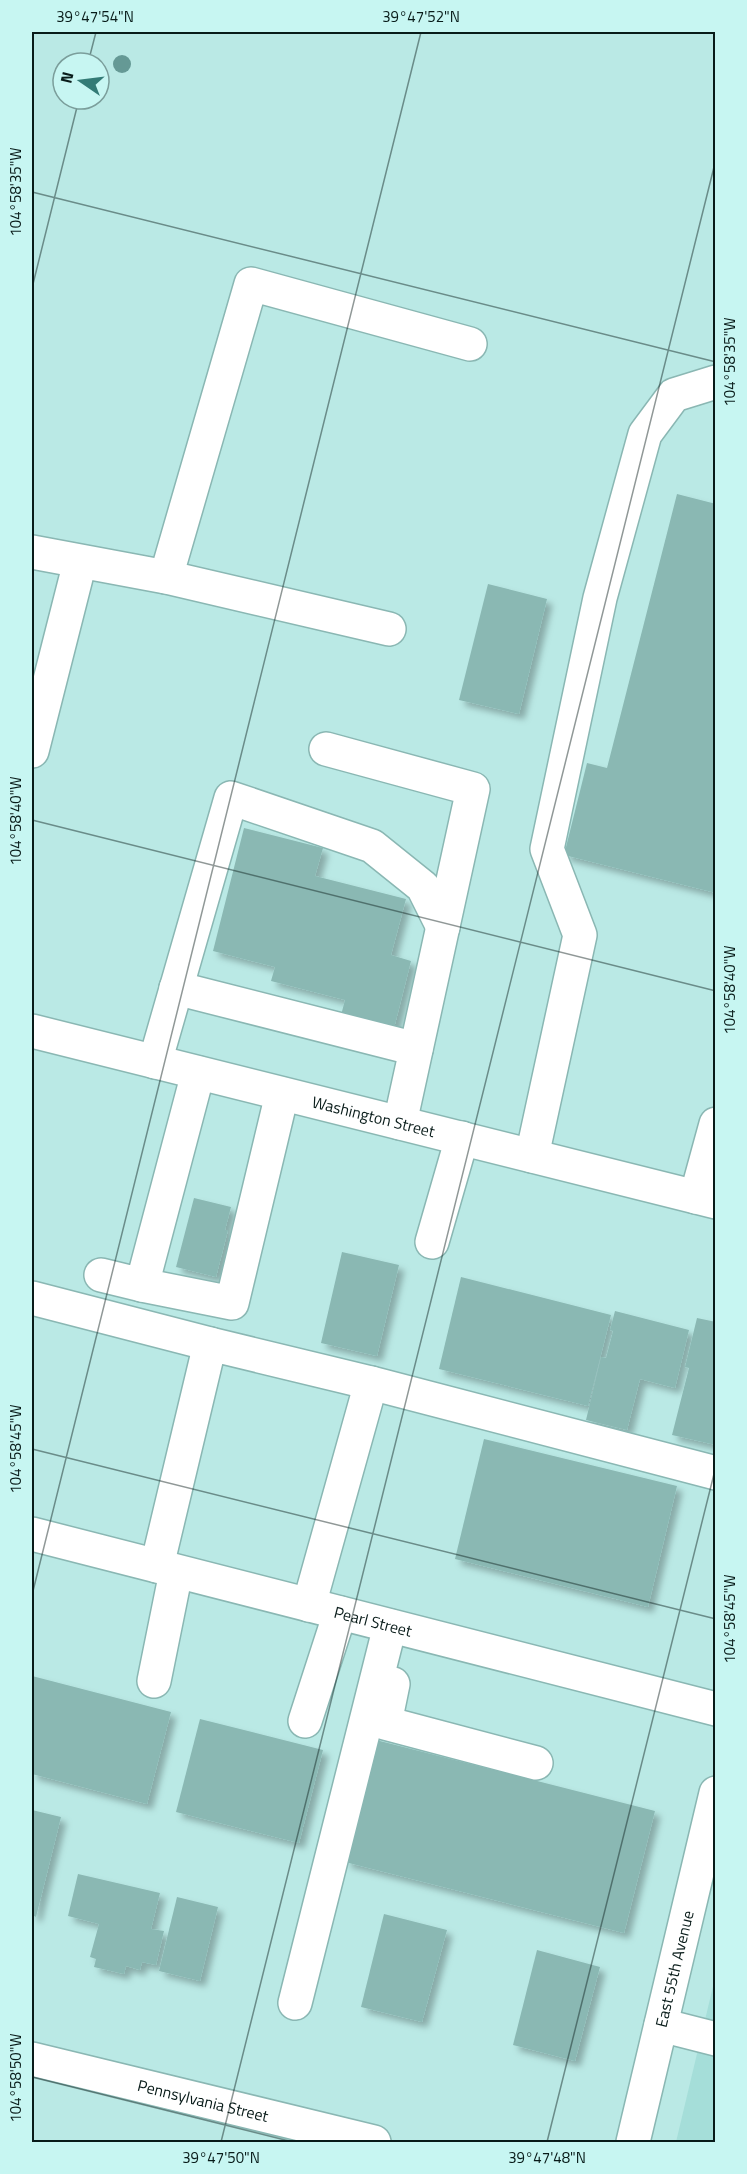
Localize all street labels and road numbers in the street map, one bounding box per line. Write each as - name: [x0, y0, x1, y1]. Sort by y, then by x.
- street label: Washington Street: [310, 1089, 438, 1143]
- street label: Pearl Street: [331, 1600, 415, 1643]
- street label: East 55th Avenue: [649, 1908, 700, 2030]
- street label: Pennsylvania Street: [135, 2073, 271, 2128]

